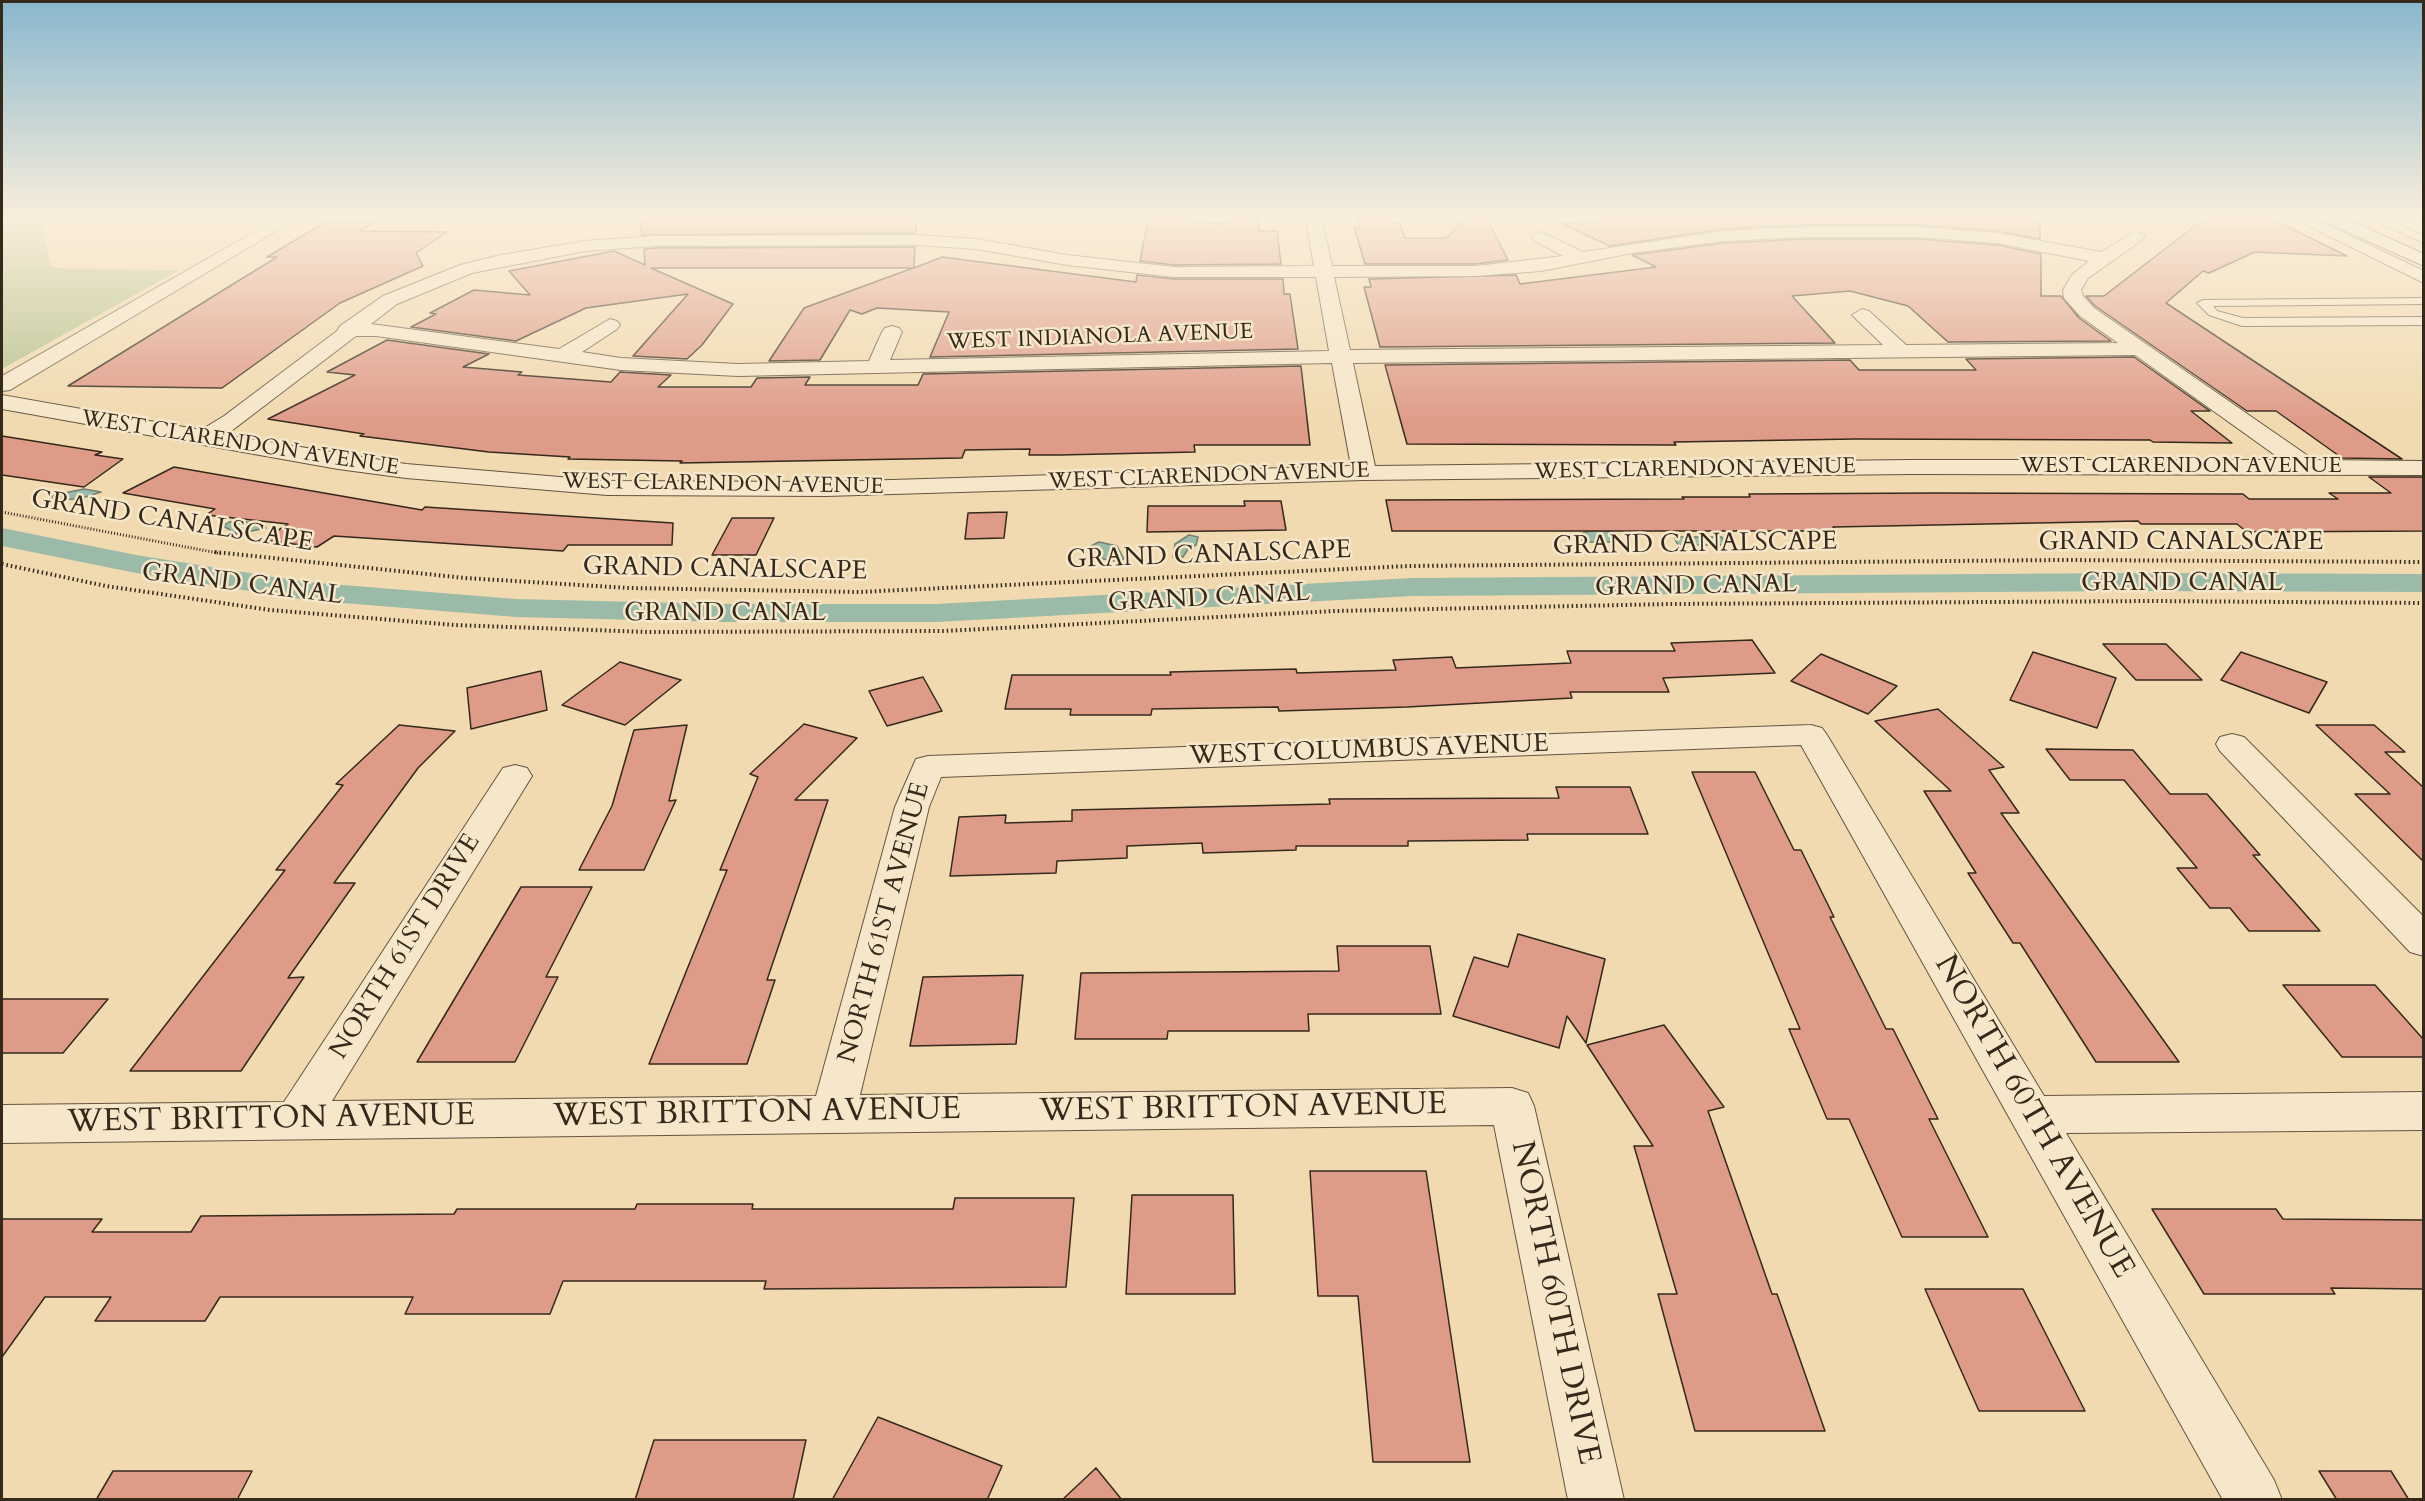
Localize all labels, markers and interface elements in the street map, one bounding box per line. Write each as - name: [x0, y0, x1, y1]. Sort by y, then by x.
- street label: WEST INDIANOLA AVENUE: [946, 319, 1254, 357]
- street label: WEST CLARENDON AVENUE: [79, 406, 401, 482]
- street label: WEST CLARENDON AVENUE: [1534, 454, 1856, 486]
- street label: WEST CLARENDON AVENUE: [2020, 454, 2342, 480]
- street label: WEST CLARENDON AVENUE: [1048, 458, 1370, 496]
- street label: WEST CLARENDON AVENUE: [562, 469, 884, 501]
- street label: GRAND CANALSCAPE: [29, 484, 315, 560]
- street label: GRAND CANALSCAPE: [1552, 527, 1838, 563]
- street label: GRAND CANALSCAPE: [2039, 527, 2323, 559]
- street label: GRAND CANALSCAPE: [1066, 535, 1352, 577]
- street label: GRAND CANALSCAPE: [582, 552, 868, 588]
- street label: GRAND CANAL: [140, 557, 344, 613]
- street label: GRAND CANAL: [2081, 568, 2283, 600]
- street label: GRAND CANAL: [1595, 570, 1797, 604]
- street label: GRAND CANAL: [1107, 578, 1311, 620]
- street label: GRAND CANAL: [624, 598, 826, 630]
- street label: WEST COLUMBUS AVENUE: [1189, 729, 1549, 773]
- street label: NORTH 61ST AVENUE: [832, 779, 938, 1067]
- street label: NORTH 61ST DRIVE: [324, 829, 488, 1065]
- street label: NORTH 60TH AVENUE: [1925, 949, 2141, 1285]
- street label: WEST BRITTON AVENUE: [1039, 1086, 1447, 1132]
- street label: WEST BRITTON AVENUE: [553, 1091, 961, 1137]
- street label: WEST BRITTON AVENUE: [67, 1097, 475, 1143]
- street label: NORTH 60TH DRIVE: [1501, 1138, 1607, 1468]

